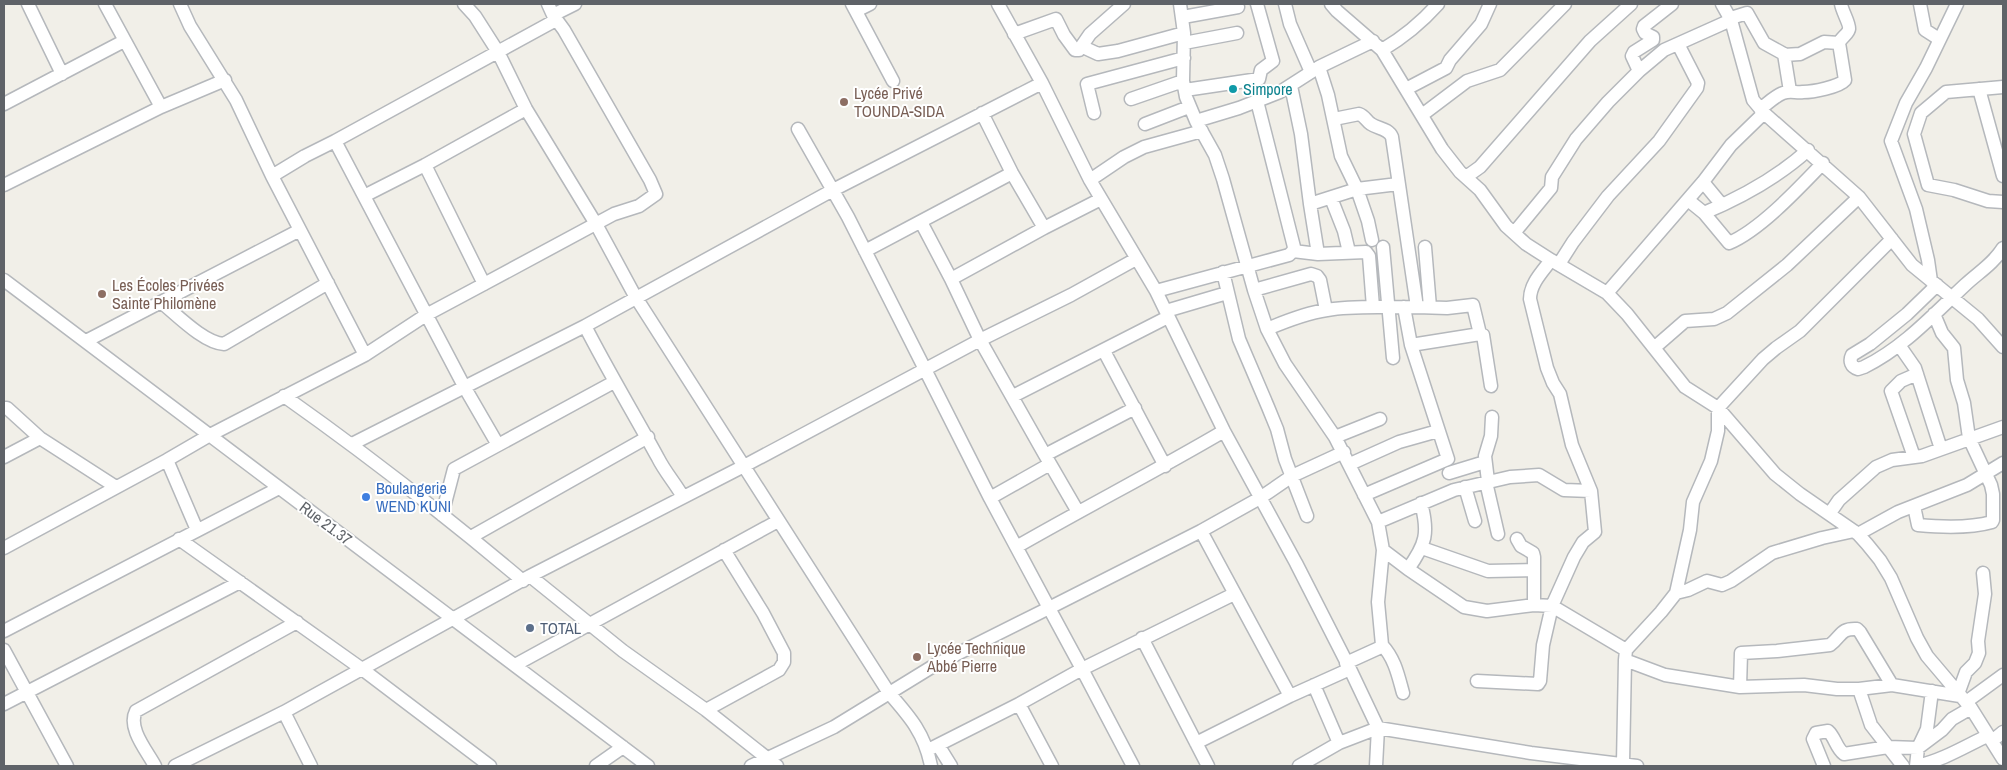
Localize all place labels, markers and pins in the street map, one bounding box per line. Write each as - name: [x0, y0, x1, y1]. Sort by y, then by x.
- place label: Simpore: [1243, 78, 1293, 100]
- place label: Lycée Privé TOUNDA-SIDA: [854, 82, 944, 122]
- marker: Simpore: [1227, 83, 1239, 95]
- marker: Lycée Privé TOUNDA-SIDA: [838, 96, 850, 108]
- place label: Les Écoles Privées Sainte Philomène: [112, 274, 224, 314]
- marker: Les Écoles Privées Sainte Philomène: [96, 288, 108, 300]
- place label: Boulangerie WEND KUNI: [376, 477, 451, 517]
- marker: Boulangerie WEND KUNI: [360, 491, 372, 503]
- place label: TOTAL: [540, 617, 582, 639]
- marker: TOTAL: [524, 622, 536, 634]
- place label: Lycée Technique Abbé Pierre: [926, 637, 1026, 677]
- marker: Lycée Technique Abbé Pierre: [911, 651, 923, 663]

